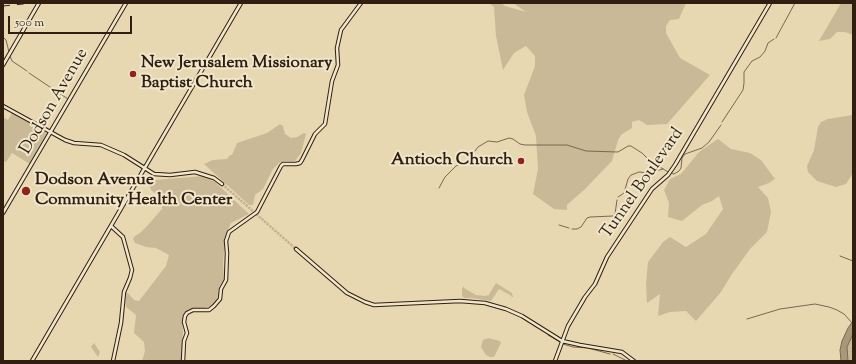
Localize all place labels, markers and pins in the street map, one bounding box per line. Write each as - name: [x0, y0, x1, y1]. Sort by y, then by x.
- place label: New Jerusalem Missionary Baptist Church: [141, 54, 332, 94]
- marker: New Jerusalem Missionary Baptist Church: [128, 69, 138, 79]
- place label: Antioch Church: [391, 151, 513, 171]
- marker: Antioch Church: [516, 156, 526, 166]
- place label: Dodson Avenue Community Health Center: [35, 171, 232, 211]
- marker: Dodson Avenue Community Health Center: [20, 185, 32, 197]

